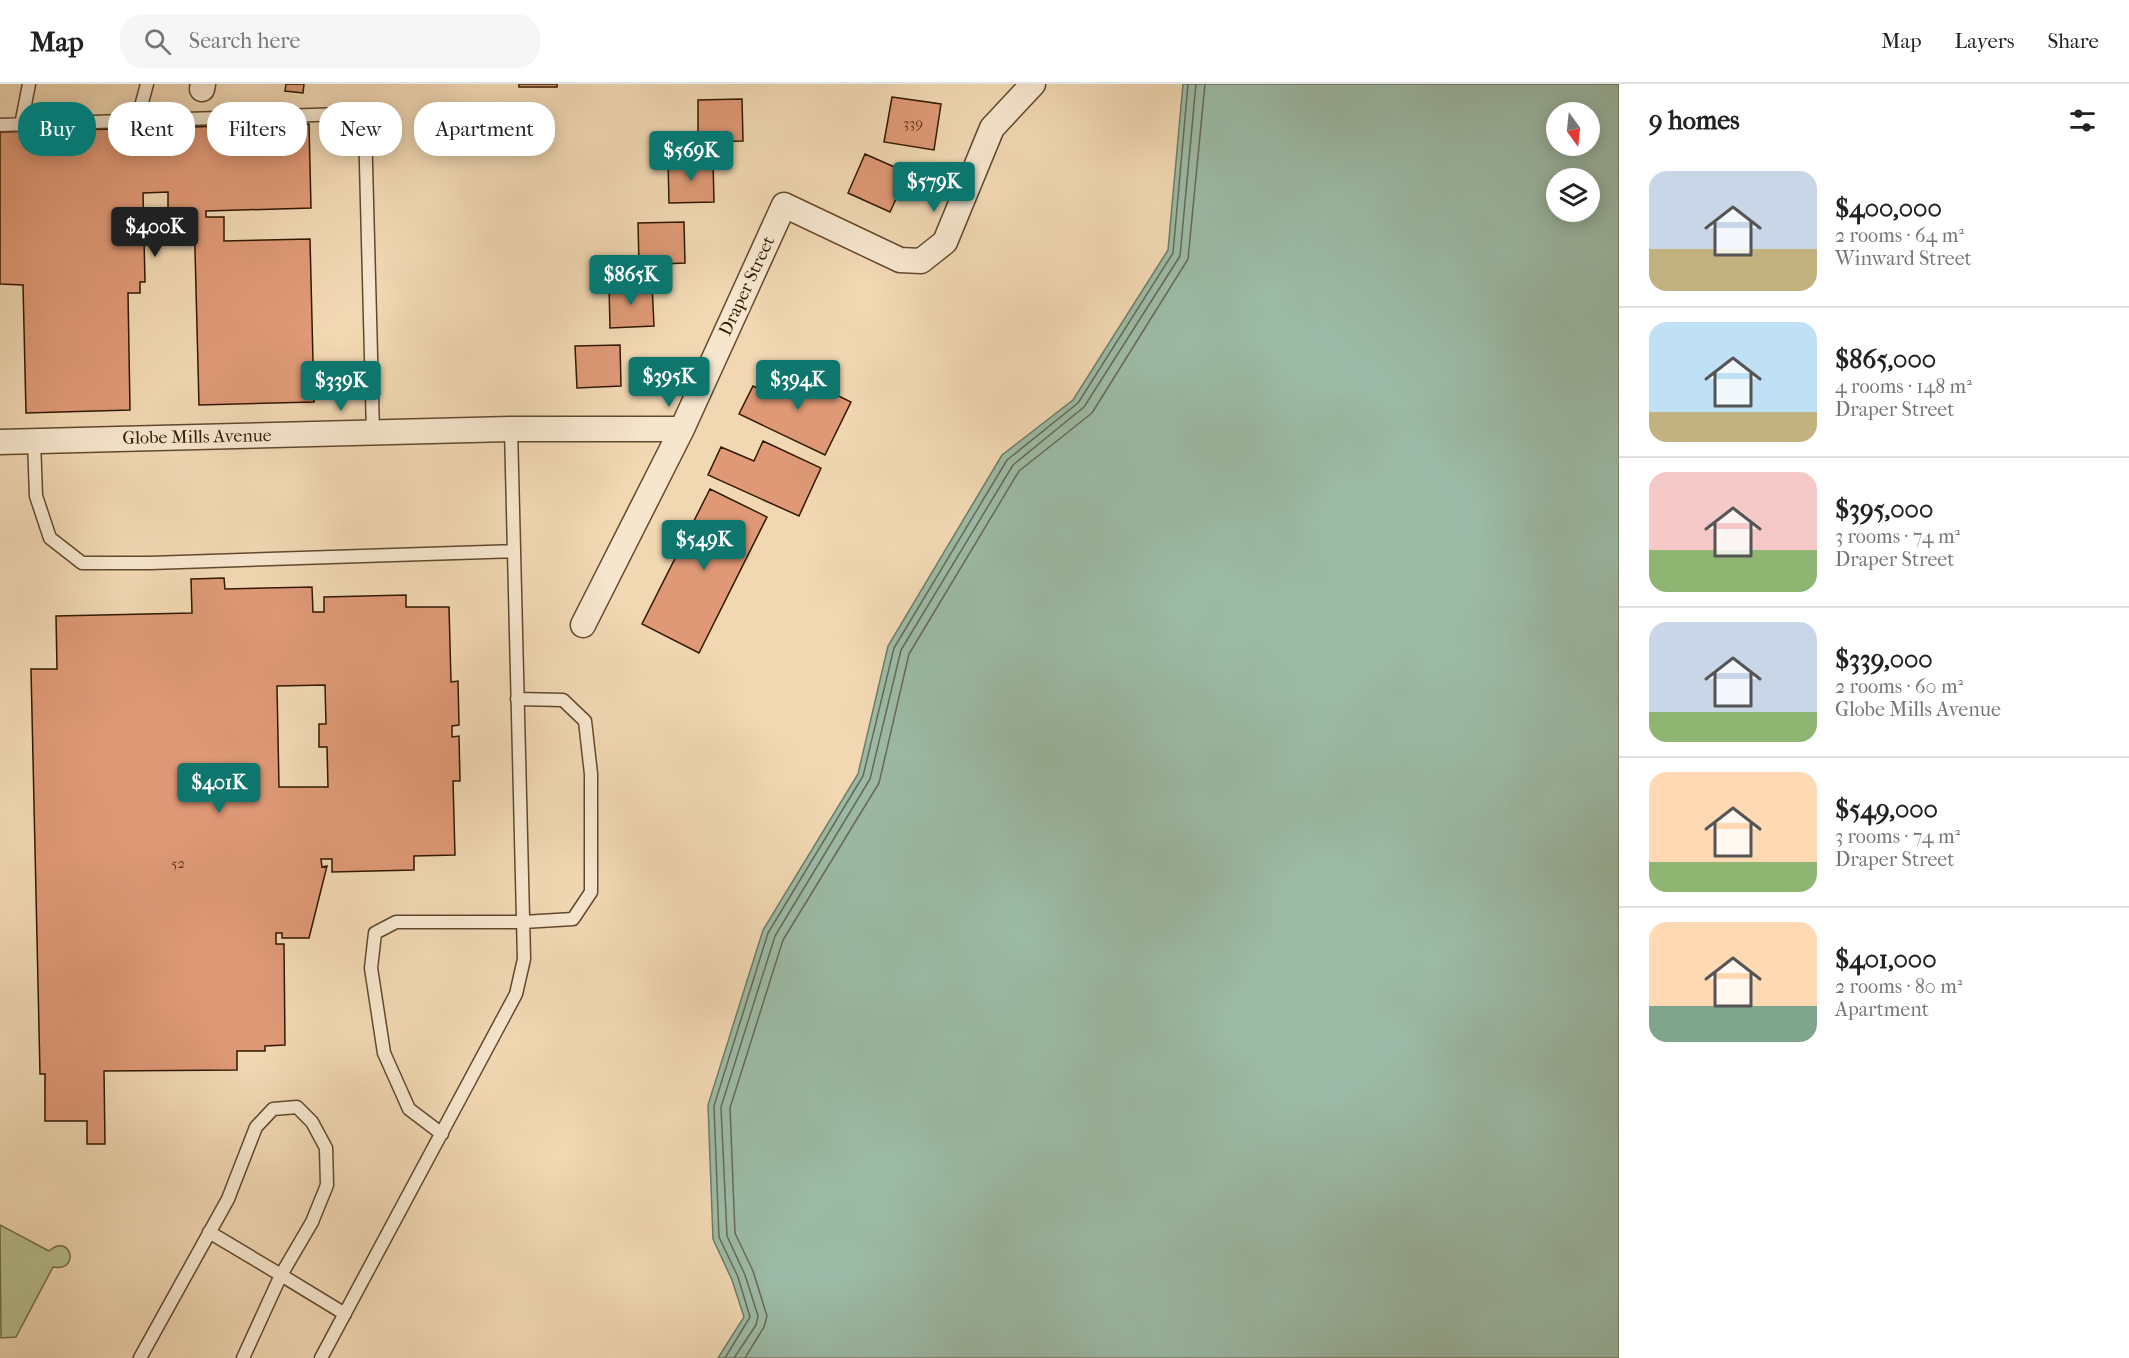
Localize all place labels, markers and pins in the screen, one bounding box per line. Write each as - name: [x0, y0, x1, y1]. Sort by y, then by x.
- pin: $569K: [649, 131, 733, 182]
- pin: $579K: [892, 162, 976, 213]
- pin: $400K: [113, 207, 197, 258]
- pin: $865K: [589, 255, 673, 306]
- pin: $395K: [627, 357, 711, 408]
- pin: $394K: [756, 360, 840, 411]
- pin: $339K: [299, 361, 383, 412]
- pin: $549K: [662, 520, 746, 571]
- pin: $401K: [177, 763, 261, 814]

